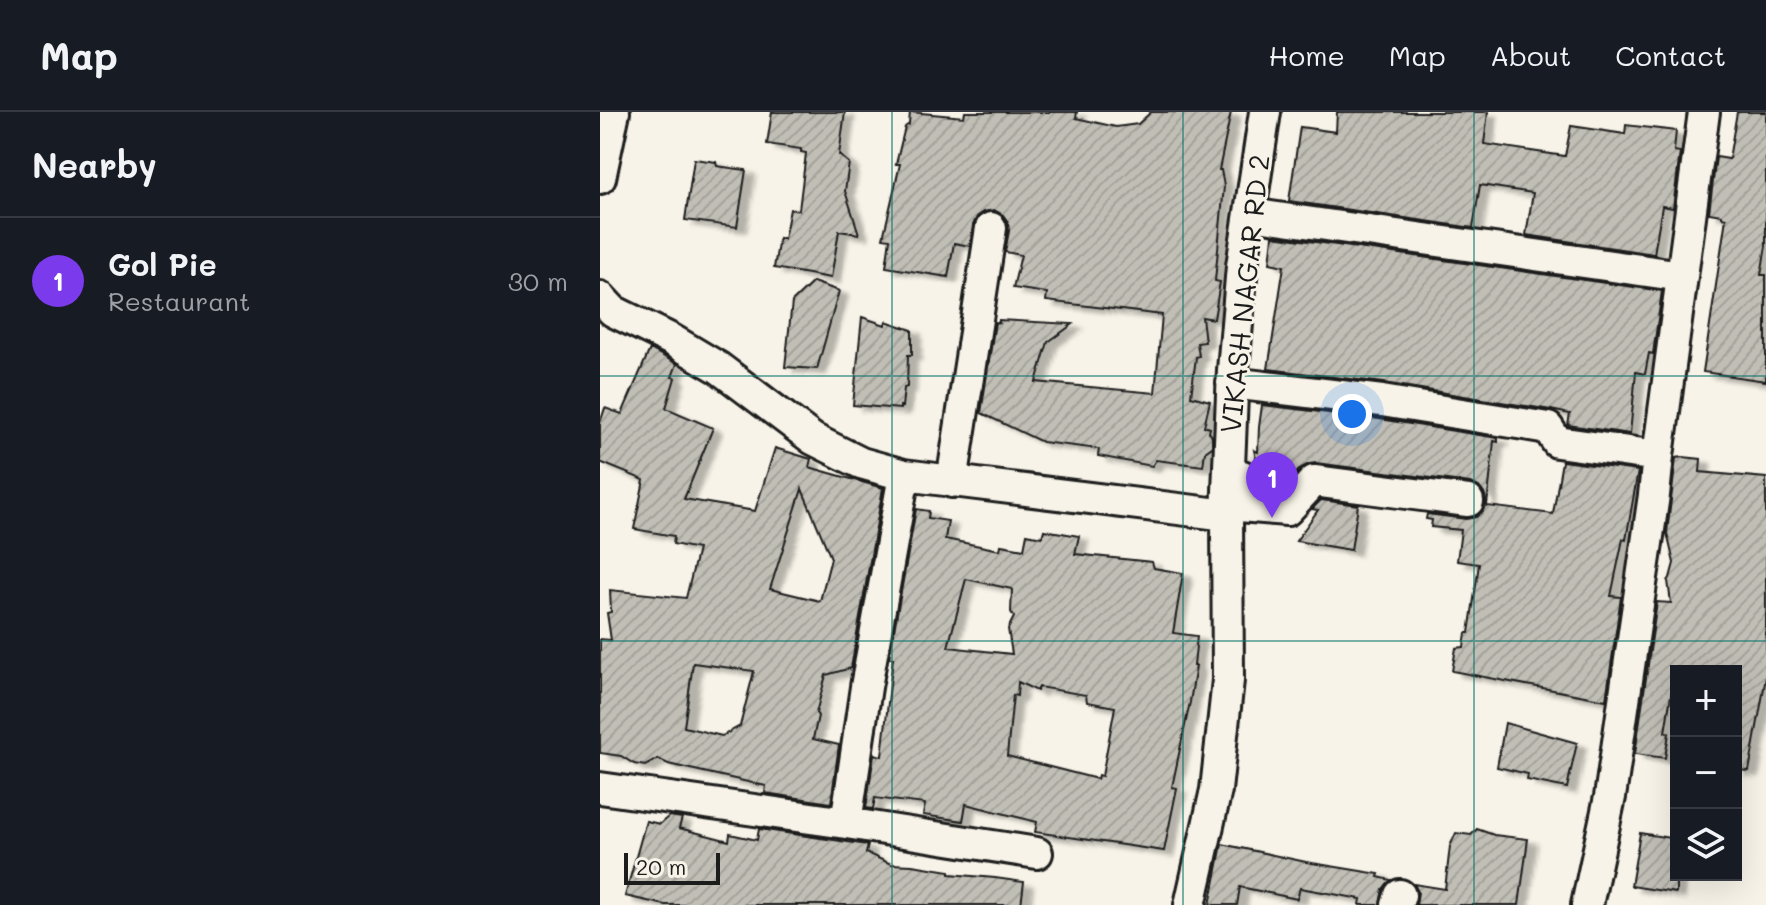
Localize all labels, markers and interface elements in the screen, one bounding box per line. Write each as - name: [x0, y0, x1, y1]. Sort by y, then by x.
- text: Map: [40, 30, 118, 80]
- text: Home: [1269, 37, 1345, 73]
- text: Map: [1389, 37, 1446, 73]
- text: About: [1490, 37, 1571, 73]
- text: Contact: [1615, 37, 1726, 73]
- text: Nearby: [32, 142, 157, 187]
- street label: VIKASH NAGAR RD 2: [1211, 153, 1277, 435]
- text: Gol Pie: [108, 244, 217, 284]
- text: 1: [52, 264, 64, 298]
- text: 30 m: [508, 264, 568, 298]
- text: Restaurant: [108, 284, 250, 318]
- your location: [1332, 394, 1372, 434]
- pin: 1: [1246, 452, 1298, 518]
- map controls: [1670, 665, 1742, 881]
- button: +: [1670, 665, 1742, 737]
- button: −: [1670, 737, 1742, 809]
- button: layers: [1670, 809, 1742, 881]
- scale bar: [624, 849, 720, 885]
- text: 20 m: [636, 852, 686, 881]

